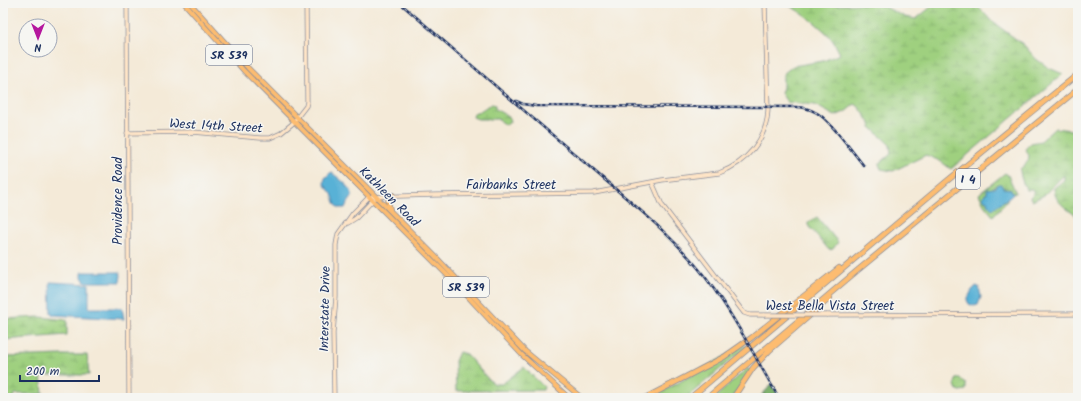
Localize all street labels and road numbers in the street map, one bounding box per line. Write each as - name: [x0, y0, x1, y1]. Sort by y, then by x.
- road number: SR 539: [206, 45, 252, 65]
- street label: West 14th Street: [169, 114, 264, 139]
- street label: Providence Road: [108, 156, 129, 245]
- street label: Kathleen Road: [354, 162, 425, 233]
- road number: I 4: [956, 169, 980, 189]
- street label: Fairbanks Street: [466, 175, 557, 196]
- street label: Interstate Drive: [314, 266, 337, 352]
- road number: SR 539: [443, 277, 489, 297]
- street label: West Bella Vista Street: [766, 296, 895, 317]

